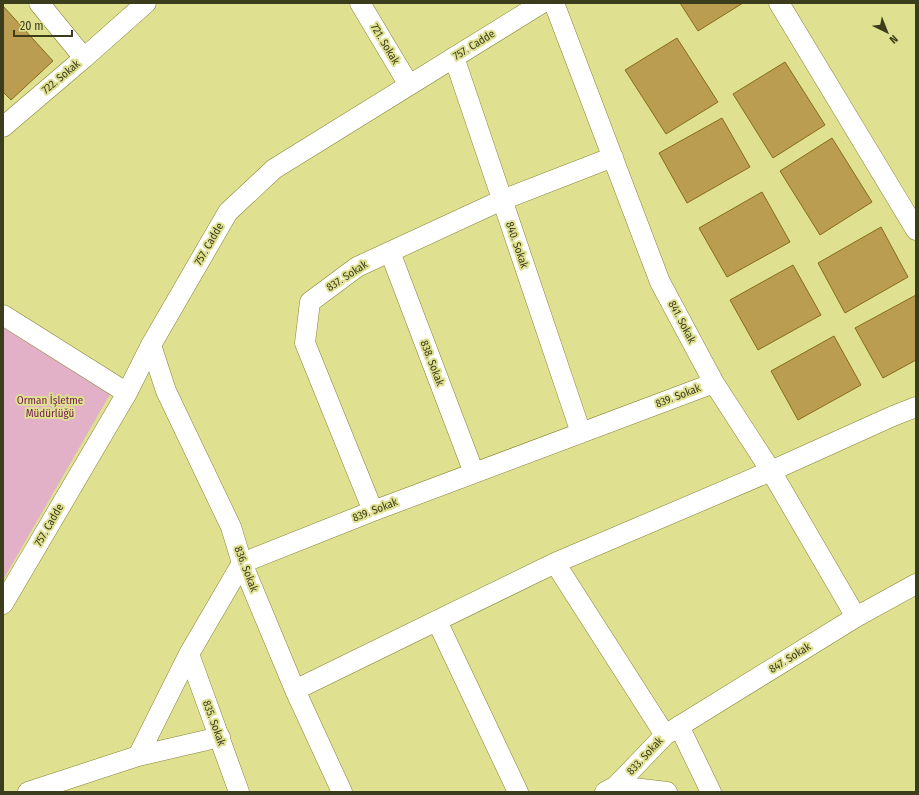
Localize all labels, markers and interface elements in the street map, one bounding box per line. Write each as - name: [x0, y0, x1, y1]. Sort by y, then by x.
- scale bar: [14, 12, 72, 38]
- north arrow: [867, 12, 907, 52]
- text: 20 m: [20, 19, 44, 33]
- street label: 721. Sokak: [368, 21, 403, 67]
- street label: 757. Cadde: [451, 27, 497, 63]
- text: N: [887, 32, 900, 46]
- street label: 722. Sokak: [39, 57, 83, 97]
- street label: 840. Sokak: [503, 220, 531, 271]
- street label: 757. Cadde: [192, 221, 226, 267]
- street label: 837. Sokak: [324, 257, 371, 294]
- street label: 841. Sokak: [665, 299, 699, 346]
- street label: 838. Sokak: [417, 338, 447, 388]
- street label: 839. Sokak: [654, 381, 703, 411]
- park label: Orman İşletme Müdürlüğü: [17, 393, 83, 420]
- street label: 839. Sokak: [351, 495, 400, 525]
- street label: 757. Cadde: [32, 502, 66, 548]
- street label: 836. Sokak: [231, 544, 261, 594]
- street label: 847. Sokak: [767, 640, 814, 676]
- street label: 835. Sokak: [200, 699, 228, 748]
- street label: 833. Sokak: [624, 734, 666, 778]

